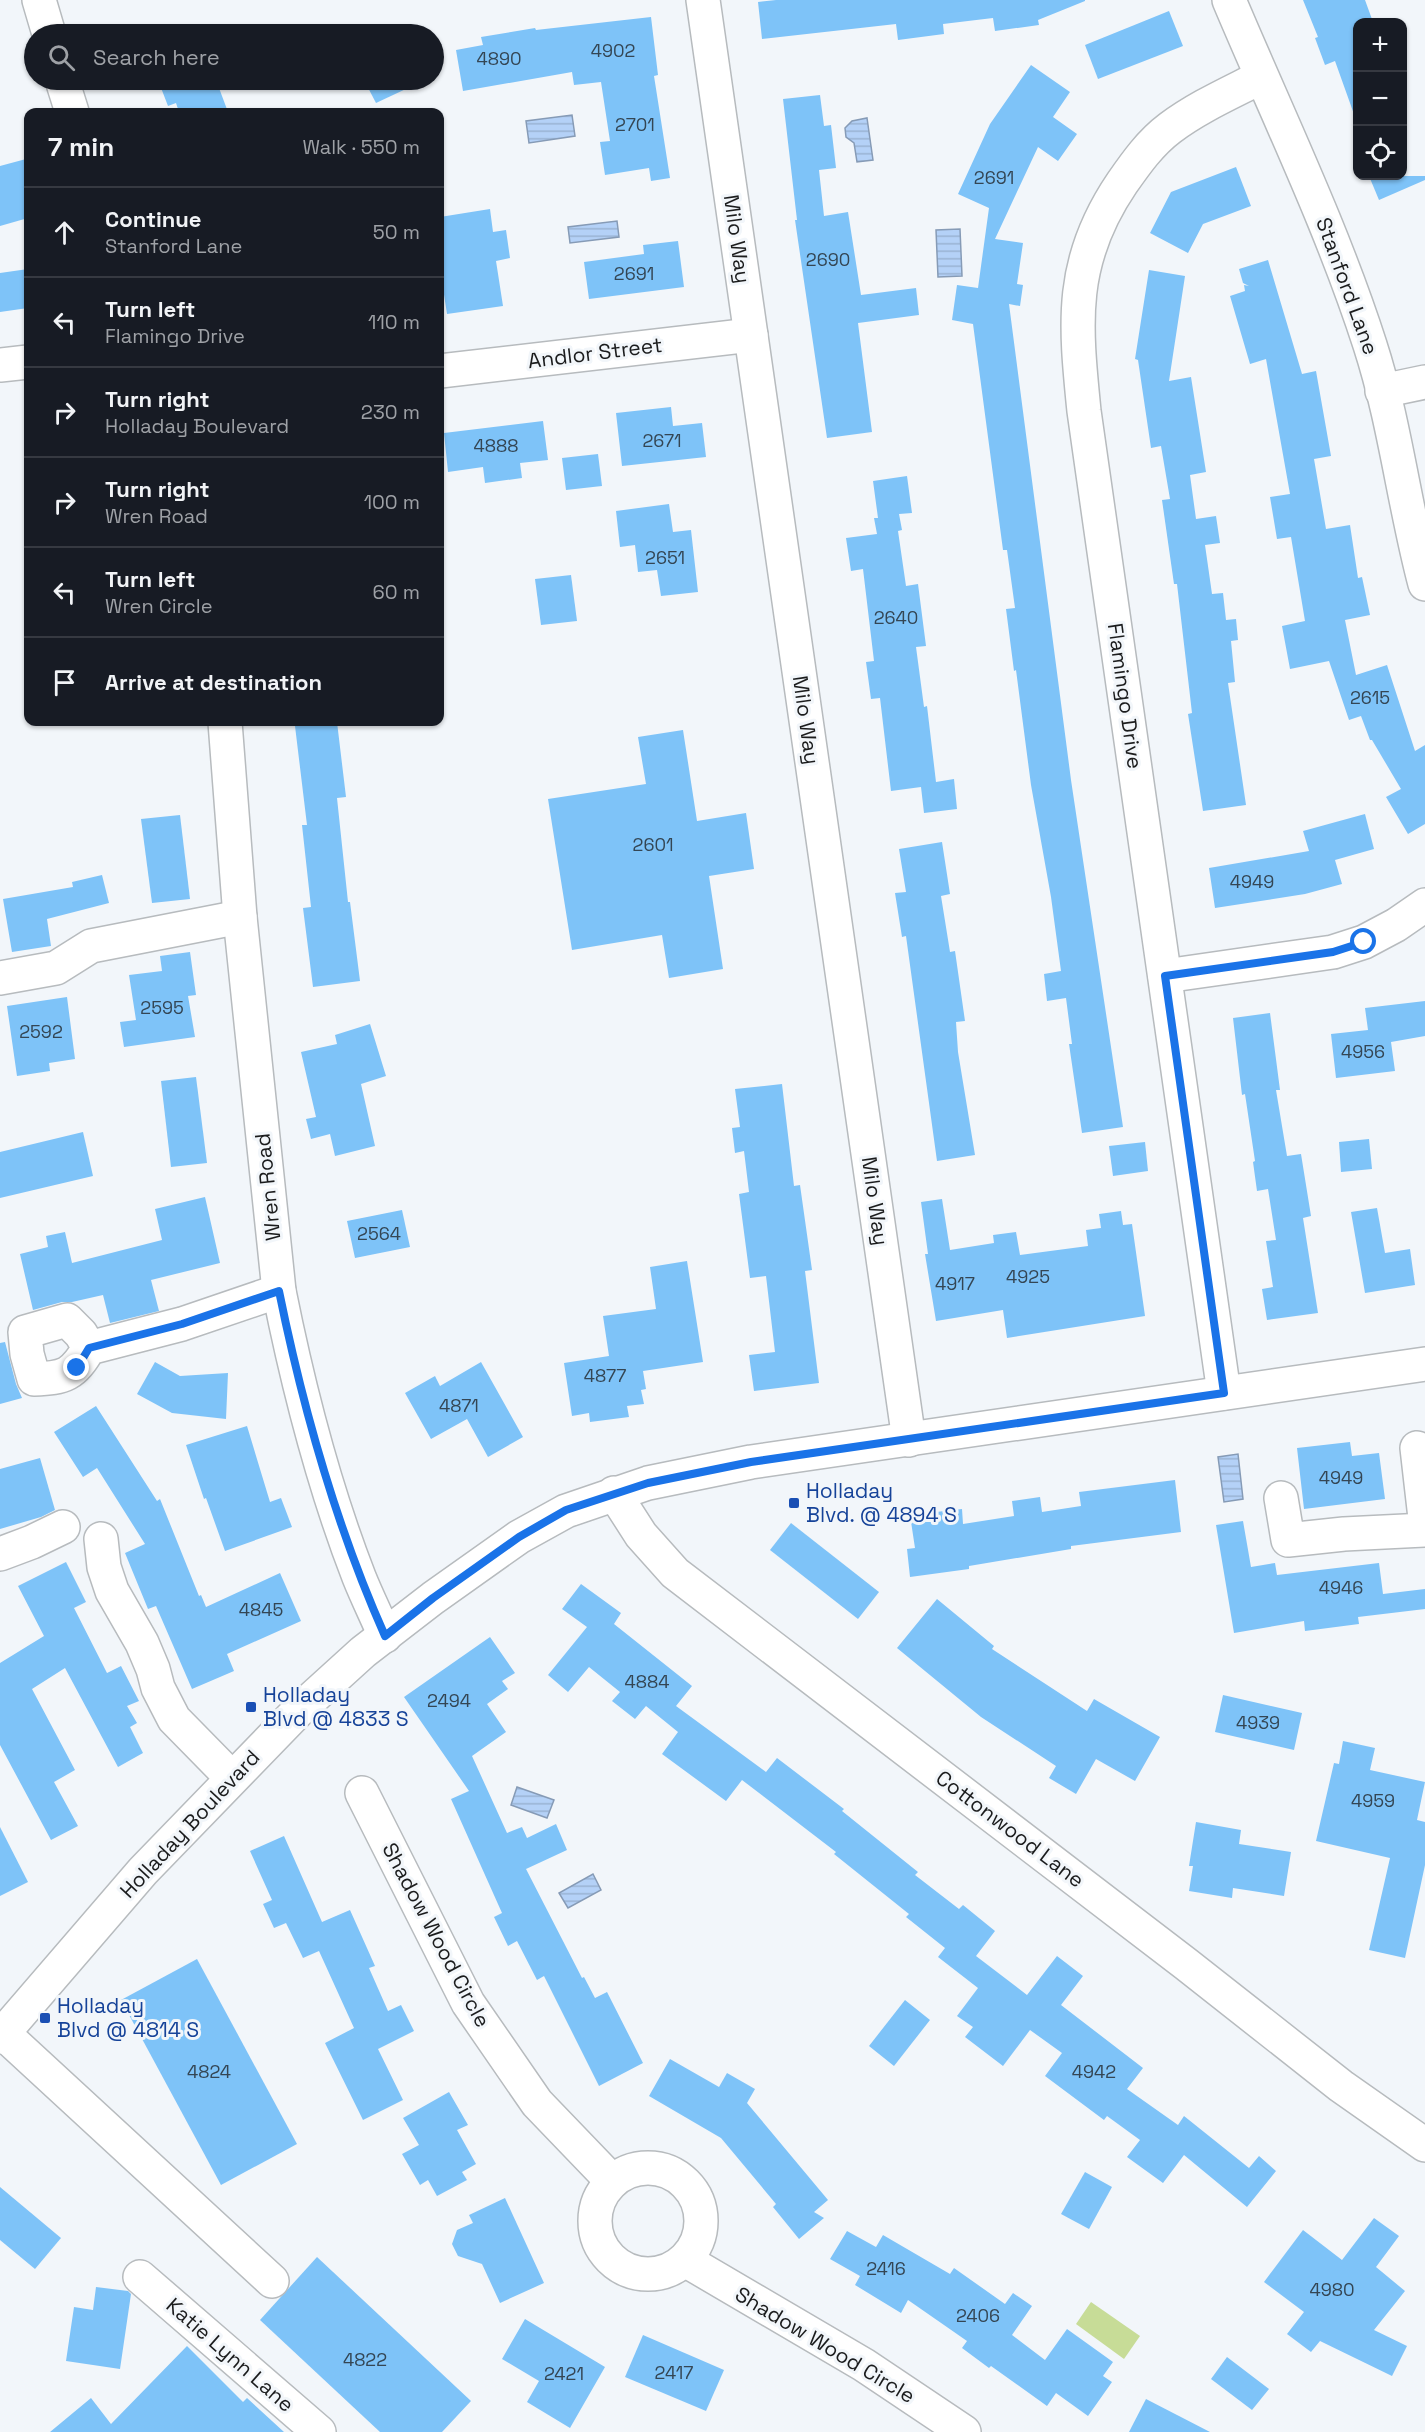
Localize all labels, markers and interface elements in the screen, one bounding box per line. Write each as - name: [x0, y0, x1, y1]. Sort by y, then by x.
- map controls: [1353, 18, 1407, 180]
- button: +: [1353, 18, 1407, 72]
- search box: [24, 24, 444, 90]
- house number: 4902: [591, 39, 635, 62]
- icon: search: [45, 41, 78, 74]
- text: Search here: [93, 43, 220, 71]
- house number: 4890: [476, 47, 522, 70]
- button: −: [1353, 72, 1407, 126]
- house number: 2701: [615, 113, 655, 136]
- button: locate: [1353, 126, 1407, 180]
- text: 7 min: [48, 130, 114, 164]
- text: Walk · 550 m: [302, 134, 420, 160]
- house number: 2691: [974, 166, 1014, 189]
- street label: Milo Way: [718, 193, 757, 285]
- text: Continue: [105, 205, 201, 233]
- street label: Stanford Lane: [1310, 213, 1385, 358]
- icon: ahead: [48, 216, 81, 249]
- text: 50 m: [373, 219, 420, 245]
- text: Stanford Lane: [105, 233, 242, 259]
- house number: 2690: [806, 248, 850, 271]
- house number: 2691: [614, 262, 654, 285]
- text: Turn left: [105, 295, 195, 323]
- icon: left: [48, 306, 81, 339]
- text: 110 m: [368, 309, 420, 335]
- text: Flamingo Drive: [105, 323, 245, 349]
- street label: Andlor Street: [526, 331, 664, 374]
- text: Turn right: [105, 385, 210, 413]
- icon: right: [48, 396, 81, 429]
- text: 230 m: [361, 399, 420, 425]
- text: Holladay Boulevard: [105, 413, 289, 439]
- house number: 2671: [642, 429, 682, 452]
- house number: 4888: [474, 434, 518, 457]
- text: Turn right: [105, 475, 210, 503]
- icon: right: [48, 486, 81, 519]
- text: 100 m: [364, 489, 420, 515]
- text: Wren Road: [105, 503, 208, 529]
- house number: 2651: [645, 546, 685, 569]
- text: Turn left: [105, 565, 195, 593]
- icon: left: [48, 576, 81, 609]
- text: 60 m: [373, 579, 420, 605]
- text: Wren Circle: [105, 593, 212, 619]
- house number: 2640: [874, 606, 918, 629]
- street label: Flamingo Drive: [1102, 621, 1149, 771]
- icon: arrive: [48, 666, 81, 699]
- text: Arrive at destination: [105, 668, 322, 696]
- street label: Milo Way: [787, 674, 826, 766]
- house number: 2615: [1350, 686, 1390, 709]
- house number: 2601: [633, 833, 673, 856]
- house number: 4949: [1230, 870, 1274, 893]
- route start: [1350, 928, 1376, 954]
- house number: 2595: [140, 996, 184, 1019]
- house number: 2592: [19, 1020, 63, 1043]
- house number: 4956: [1341, 1040, 1385, 1063]
- street label: Wren Road: [248, 1132, 287, 1242]
- street label: Milo Way: [856, 1155, 895, 1247]
- house number: 2564: [357, 1222, 401, 1245]
- house number: 4925: [1006, 1265, 1050, 1288]
- house number: 4917: [935, 1272, 975, 1295]
- route end: [63, 1354, 89, 1380]
- house number: 4877: [584, 1364, 626, 1387]
- house number: 4871: [439, 1394, 479, 1417]
- house number: 4949: [1319, 1466, 1363, 1489]
- place label: Holladay Blvd. @ 4894 S: [806, 1477, 957, 1528]
- marker: Holladay Blvd. @ 4894 S: [787, 1496, 801, 1510]
- house number: 4946: [1319, 1576, 1363, 1599]
- house number: 4845: [239, 1598, 283, 1621]
- house number: 4884: [625, 1670, 669, 1693]
- place label: Holladay Blvd @ 4833 S: [263, 1681, 409, 1732]
- house number: 2494: [427, 1689, 471, 1712]
- marker: Holladay Blvd @ 4833 S: [244, 1700, 258, 1714]
- house number: 4939: [1236, 1711, 1280, 1734]
- street label: Holladay Boulevard: [114, 1744, 265, 1904]
- street label: Cottonwood Lane: [931, 1764, 1090, 1893]
- house number: 4959: [1351, 1789, 1395, 1812]
- street label: Shadow Wood Circle: [376, 1838, 497, 2032]
- place label: Holladay Blvd @ 4814 S: [57, 1992, 199, 2043]
- marker: Holladay Blvd @ 4814 S: [38, 2011, 52, 2025]
- house number: 4824: [187, 2060, 231, 2083]
- house number: 4942: [1072, 2060, 1116, 2083]
- house number: 2416: [866, 2257, 906, 2280]
- house number: 4980: [1309, 2278, 1355, 2301]
- street label: Shadow Wood Circle: [730, 2280, 920, 2409]
- street label: Katie Lynn Lane: [161, 2292, 300, 2418]
- house number: 2406: [956, 2304, 1000, 2327]
- house number: 4822: [343, 2348, 387, 2371]
- house number: 2417: [655, 2361, 693, 2384]
- house number: 2421: [544, 2362, 584, 2385]

